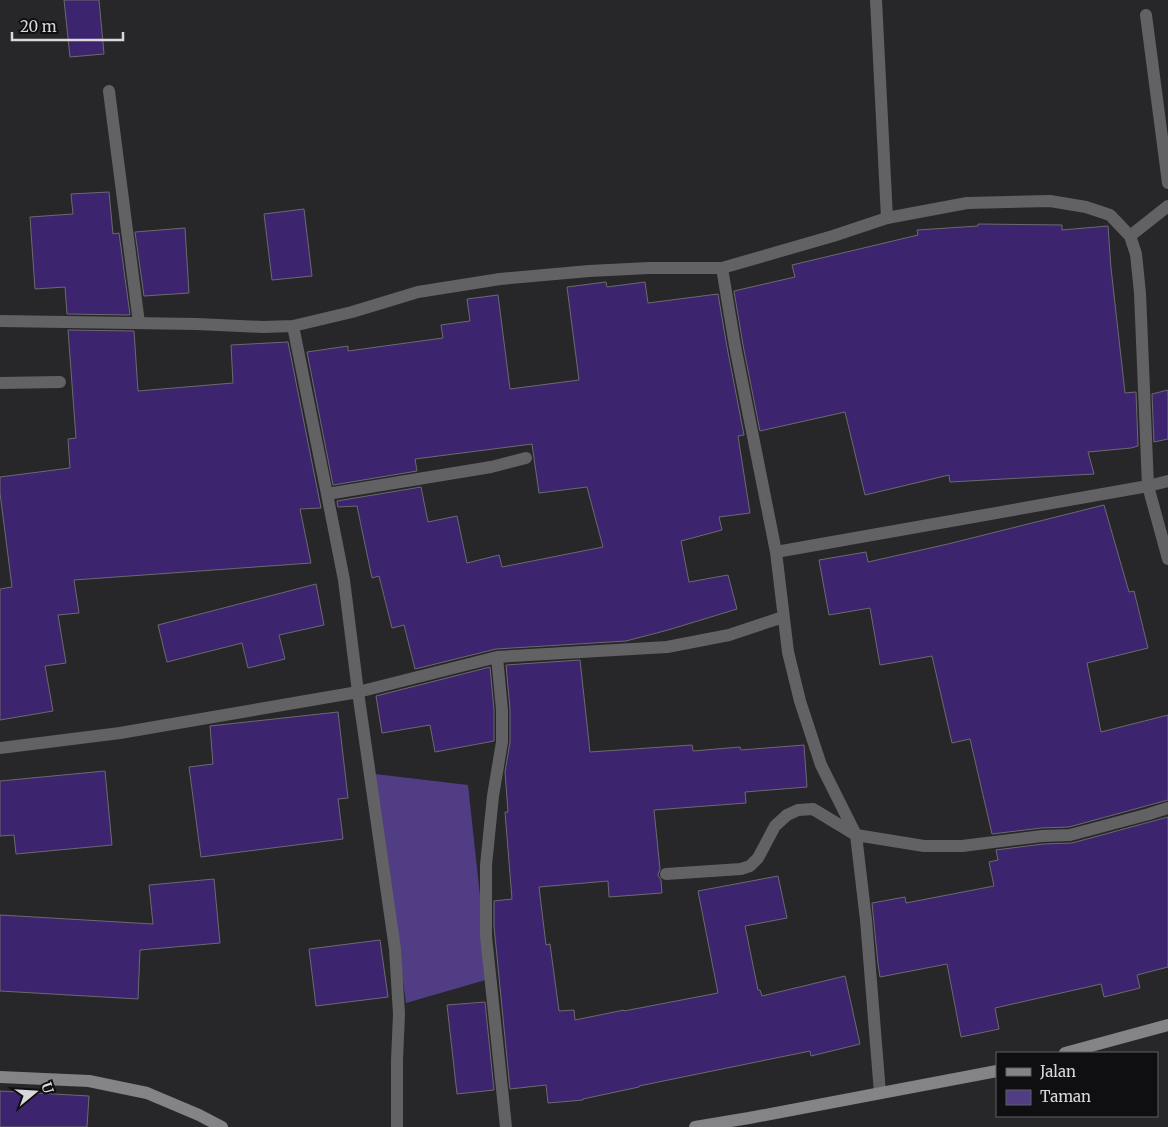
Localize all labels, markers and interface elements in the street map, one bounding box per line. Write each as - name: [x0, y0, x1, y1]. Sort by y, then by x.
- scale bar: [12, 10, 124, 42]
- text: 20 m: [20, 17, 57, 36]
- legend: [996, 1052, 1158, 1117]
- text: Jalan: [1039, 1062, 1076, 1081]
- north arrow: [10, 1067, 60, 1117]
- text: U: [37, 1080, 58, 1096]
- text: Taman: [1040, 1087, 1091, 1106]

